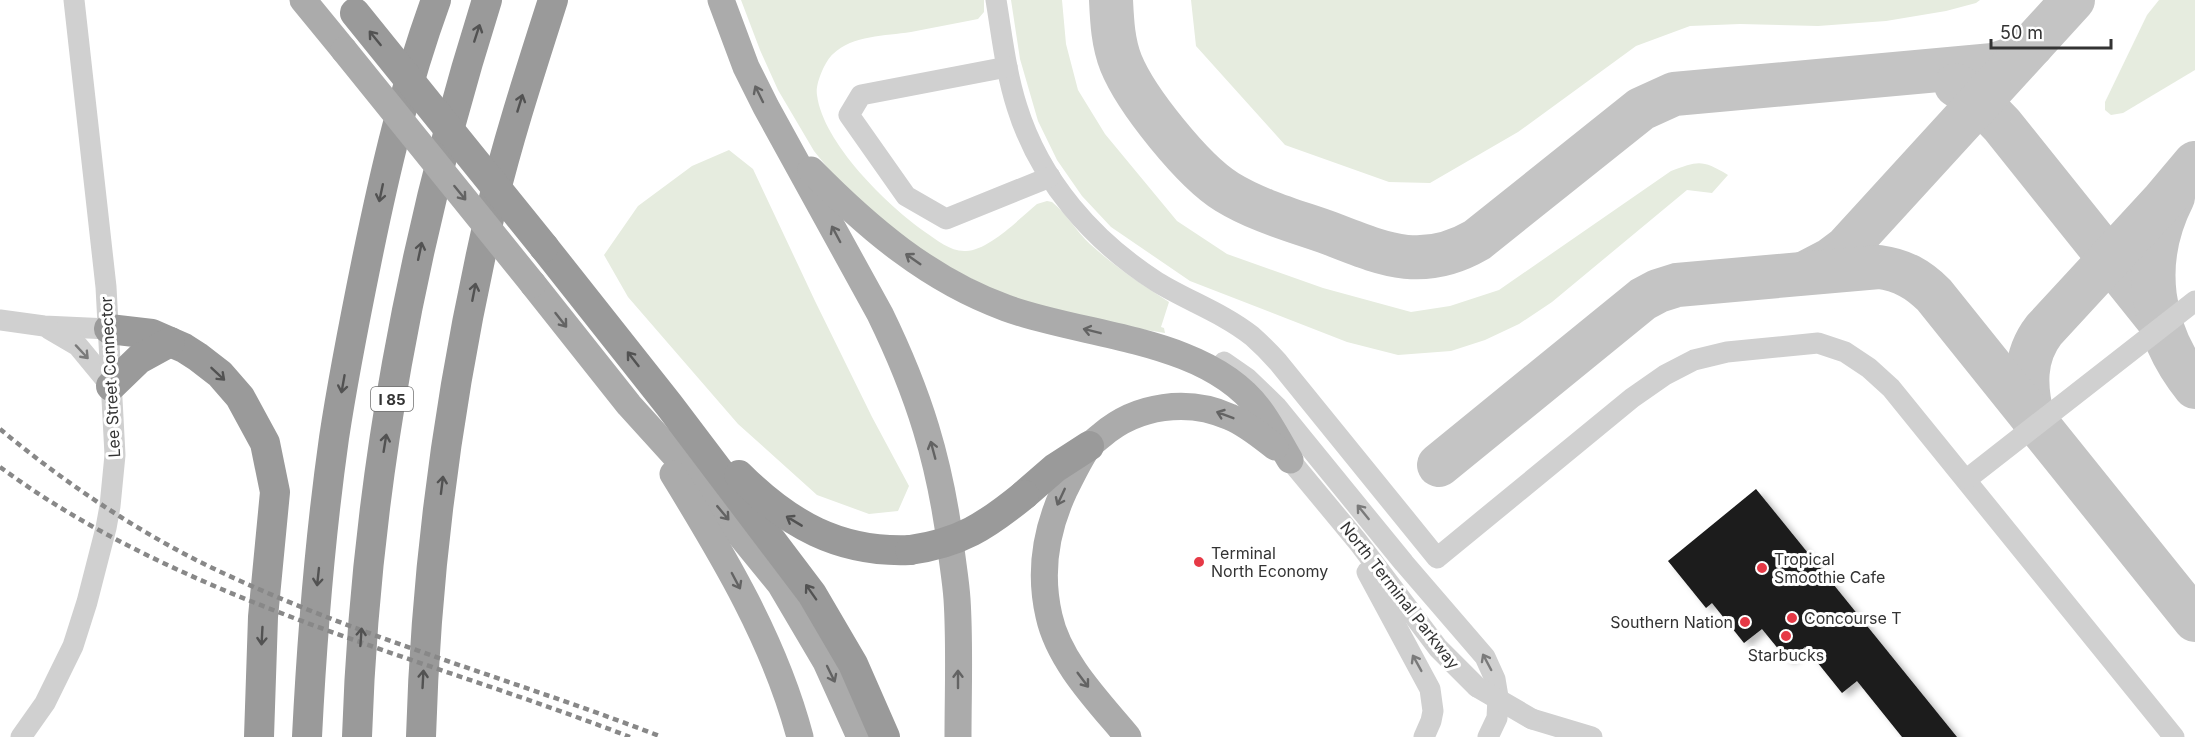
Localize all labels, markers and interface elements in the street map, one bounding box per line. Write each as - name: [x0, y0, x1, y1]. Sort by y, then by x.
- scale bar: [1991, 12, 2111, 50]
- text: 50 m: [2000, 22, 2043, 43]
- one-way arrow: [472, 24, 483, 43]
- one-way arrow: [369, 30, 382, 46]
- one-way arrow: [753, 85, 765, 103]
- one-way arrow: [515, 94, 526, 113]
- one-way arrow: [375, 183, 386, 202]
- one-way arrow: [454, 185, 467, 201]
- one-way arrow: [830, 226, 841, 244]
- one-way arrow: [414, 242, 426, 261]
- one-way arrow: [905, 253, 921, 265]
- one-way arrow: [469, 283, 480, 303]
- street label: Lee Street Connector: [96, 296, 124, 458]
- one-way arrow: [555, 311, 568, 327]
- one-way arrow: [1083, 325, 1102, 337]
- one-way arrow: [74, 344, 89, 359]
- one-way arrow: [626, 352, 639, 368]
- one-way arrow: [211, 367, 226, 381]
- one-way arrow: [337, 374, 348, 393]
- road number: I 85: [371, 387, 413, 411]
- one-way arrow: [1216, 409, 1235, 420]
- one-way arrow: [380, 434, 391, 453]
- one-way arrow: [927, 441, 938, 460]
- one-way arrow: [437, 475, 448, 495]
- one-way arrow: [1055, 488, 1067, 506]
- one-way arrow: [716, 504, 729, 520]
- one-way arrow: [1356, 504, 1369, 520]
- one-way arrow: [786, 514, 803, 526]
- street label: North Terminal Parkway: [1336, 517, 1464, 673]
- place label: Terminal North Economy: [1211, 543, 1328, 581]
- place label: Tropical Smoothie Cafe: [1774, 549, 1885, 587]
- marker: Terminal North Economy: [1192, 555, 1206, 569]
- marker: Tropical Smoothie Cafe: [1755, 561, 1769, 575]
- one-way arrow: [312, 567, 323, 587]
- one-way arrow: [730, 572, 742, 589]
- one-way arrow: [805, 584, 817, 601]
- place label: Concourse T: [1804, 608, 1902, 628]
- marker: Concourse T: [1785, 611, 1799, 625]
- place label: Southern Nation: [1610, 612, 1733, 632]
- marker: Southern Nation: [1738, 615, 1752, 629]
- one-way arrow: [257, 626, 268, 646]
- one-way arrow: [356, 627, 367, 647]
- marker: Starbucks: [1779, 629, 1793, 643]
- place label: Starbucks: [1748, 645, 1824, 665]
- one-way arrow: [1481, 654, 1493, 671]
- one-way arrow: [1411, 655, 1423, 672]
- one-way arrow: [826, 664, 838, 682]
- one-way arrow: [418, 669, 429, 689]
- one-way arrow: [952, 669, 964, 689]
- one-way arrow: [1077, 672, 1090, 688]

